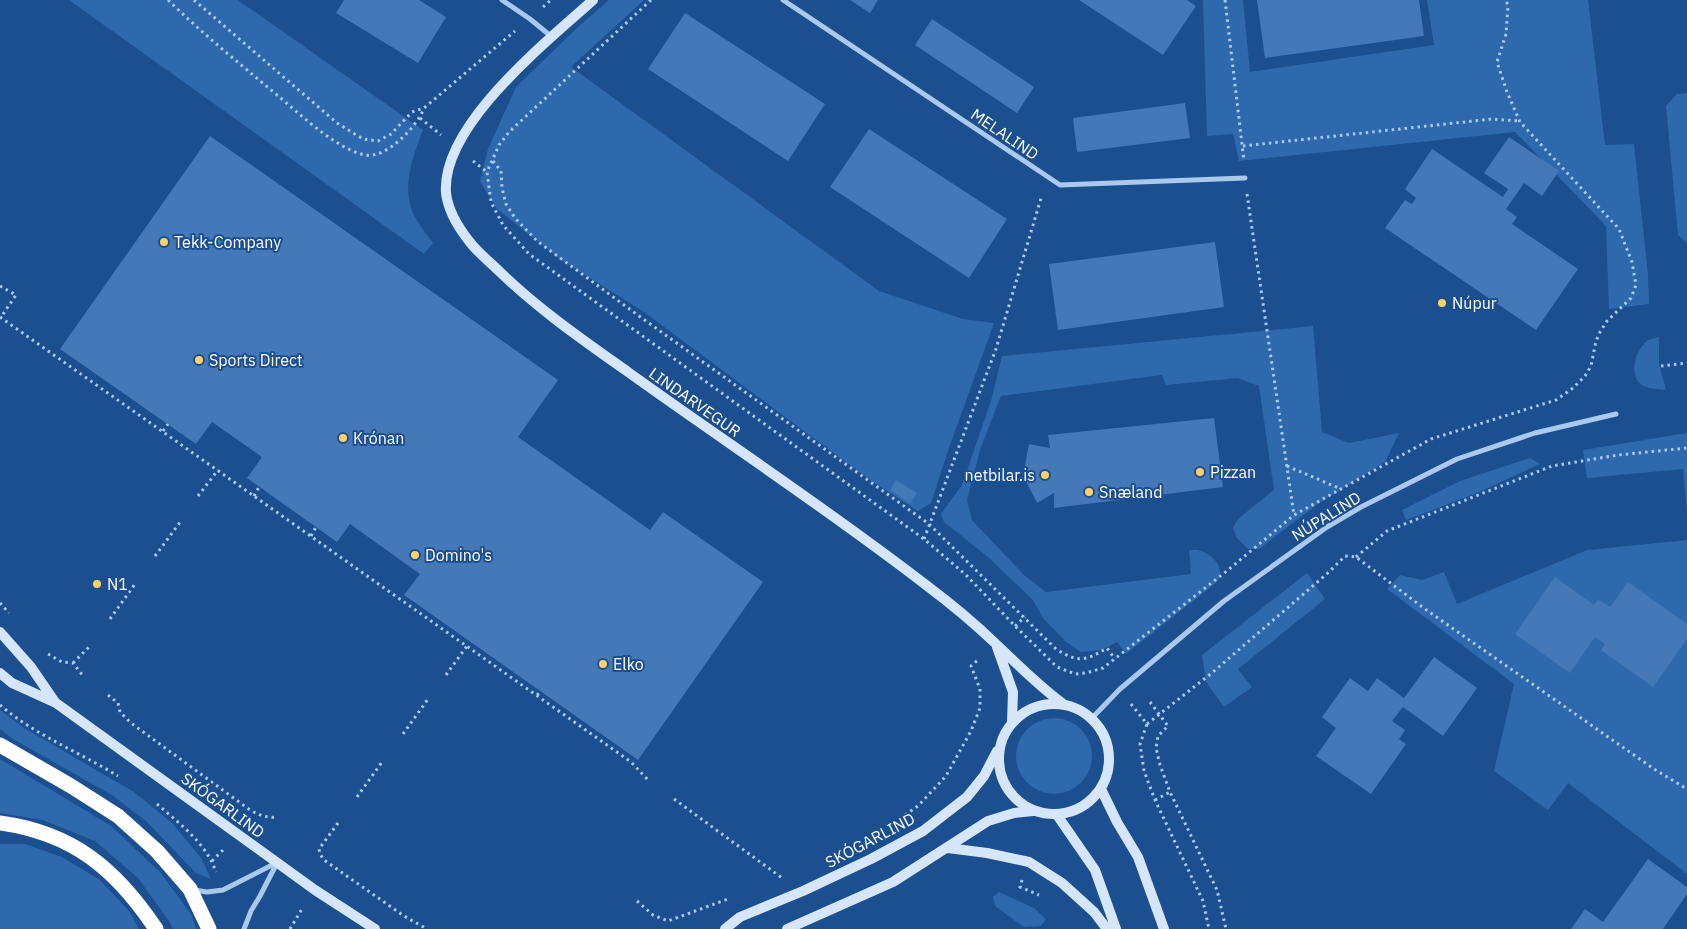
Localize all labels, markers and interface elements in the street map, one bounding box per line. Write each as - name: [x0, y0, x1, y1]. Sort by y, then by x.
- street label: MELALIND: [967, 104, 1043, 164]
- place label: Tekk-Company: [174, 232, 281, 252]
- marker: Tekk-Company: [158, 236, 170, 248]
- place label: Núpur: [1452, 293, 1497, 313]
- marker: Núpur: [1436, 297, 1448, 309]
- place label: Sports Direct: [209, 350, 303, 370]
- marker: Sports Direct: [193, 354, 205, 366]
- street label: LINDARVEGUR: [645, 363, 745, 441]
- place label: Krónan: [353, 428, 404, 448]
- marker: Krónan: [337, 432, 349, 444]
- place label: Pizzan: [1210, 462, 1256, 482]
- place label: netbilar.is: [965, 465, 1035, 485]
- marker: Pizzan: [1194, 466, 1206, 478]
- marker: netbilar.is: [1039, 469, 1051, 481]
- place label: Snæland: [1099, 482, 1162, 502]
- marker: Snæland: [1083, 486, 1095, 498]
- street label: NÚPALIND: [1287, 486, 1364, 545]
- place label: Domino's: [425, 545, 492, 565]
- marker: Domino's: [409, 549, 421, 561]
- place label: N1: [107, 574, 128, 594]
- marker: N1: [91, 578, 103, 590]
- place label: Elko: [613, 654, 644, 674]
- marker: Elko: [597, 658, 609, 670]
- street label: SKÓGARLIND: [177, 767, 269, 842]
- street label: SKÓGARLIND: [821, 807, 918, 872]

